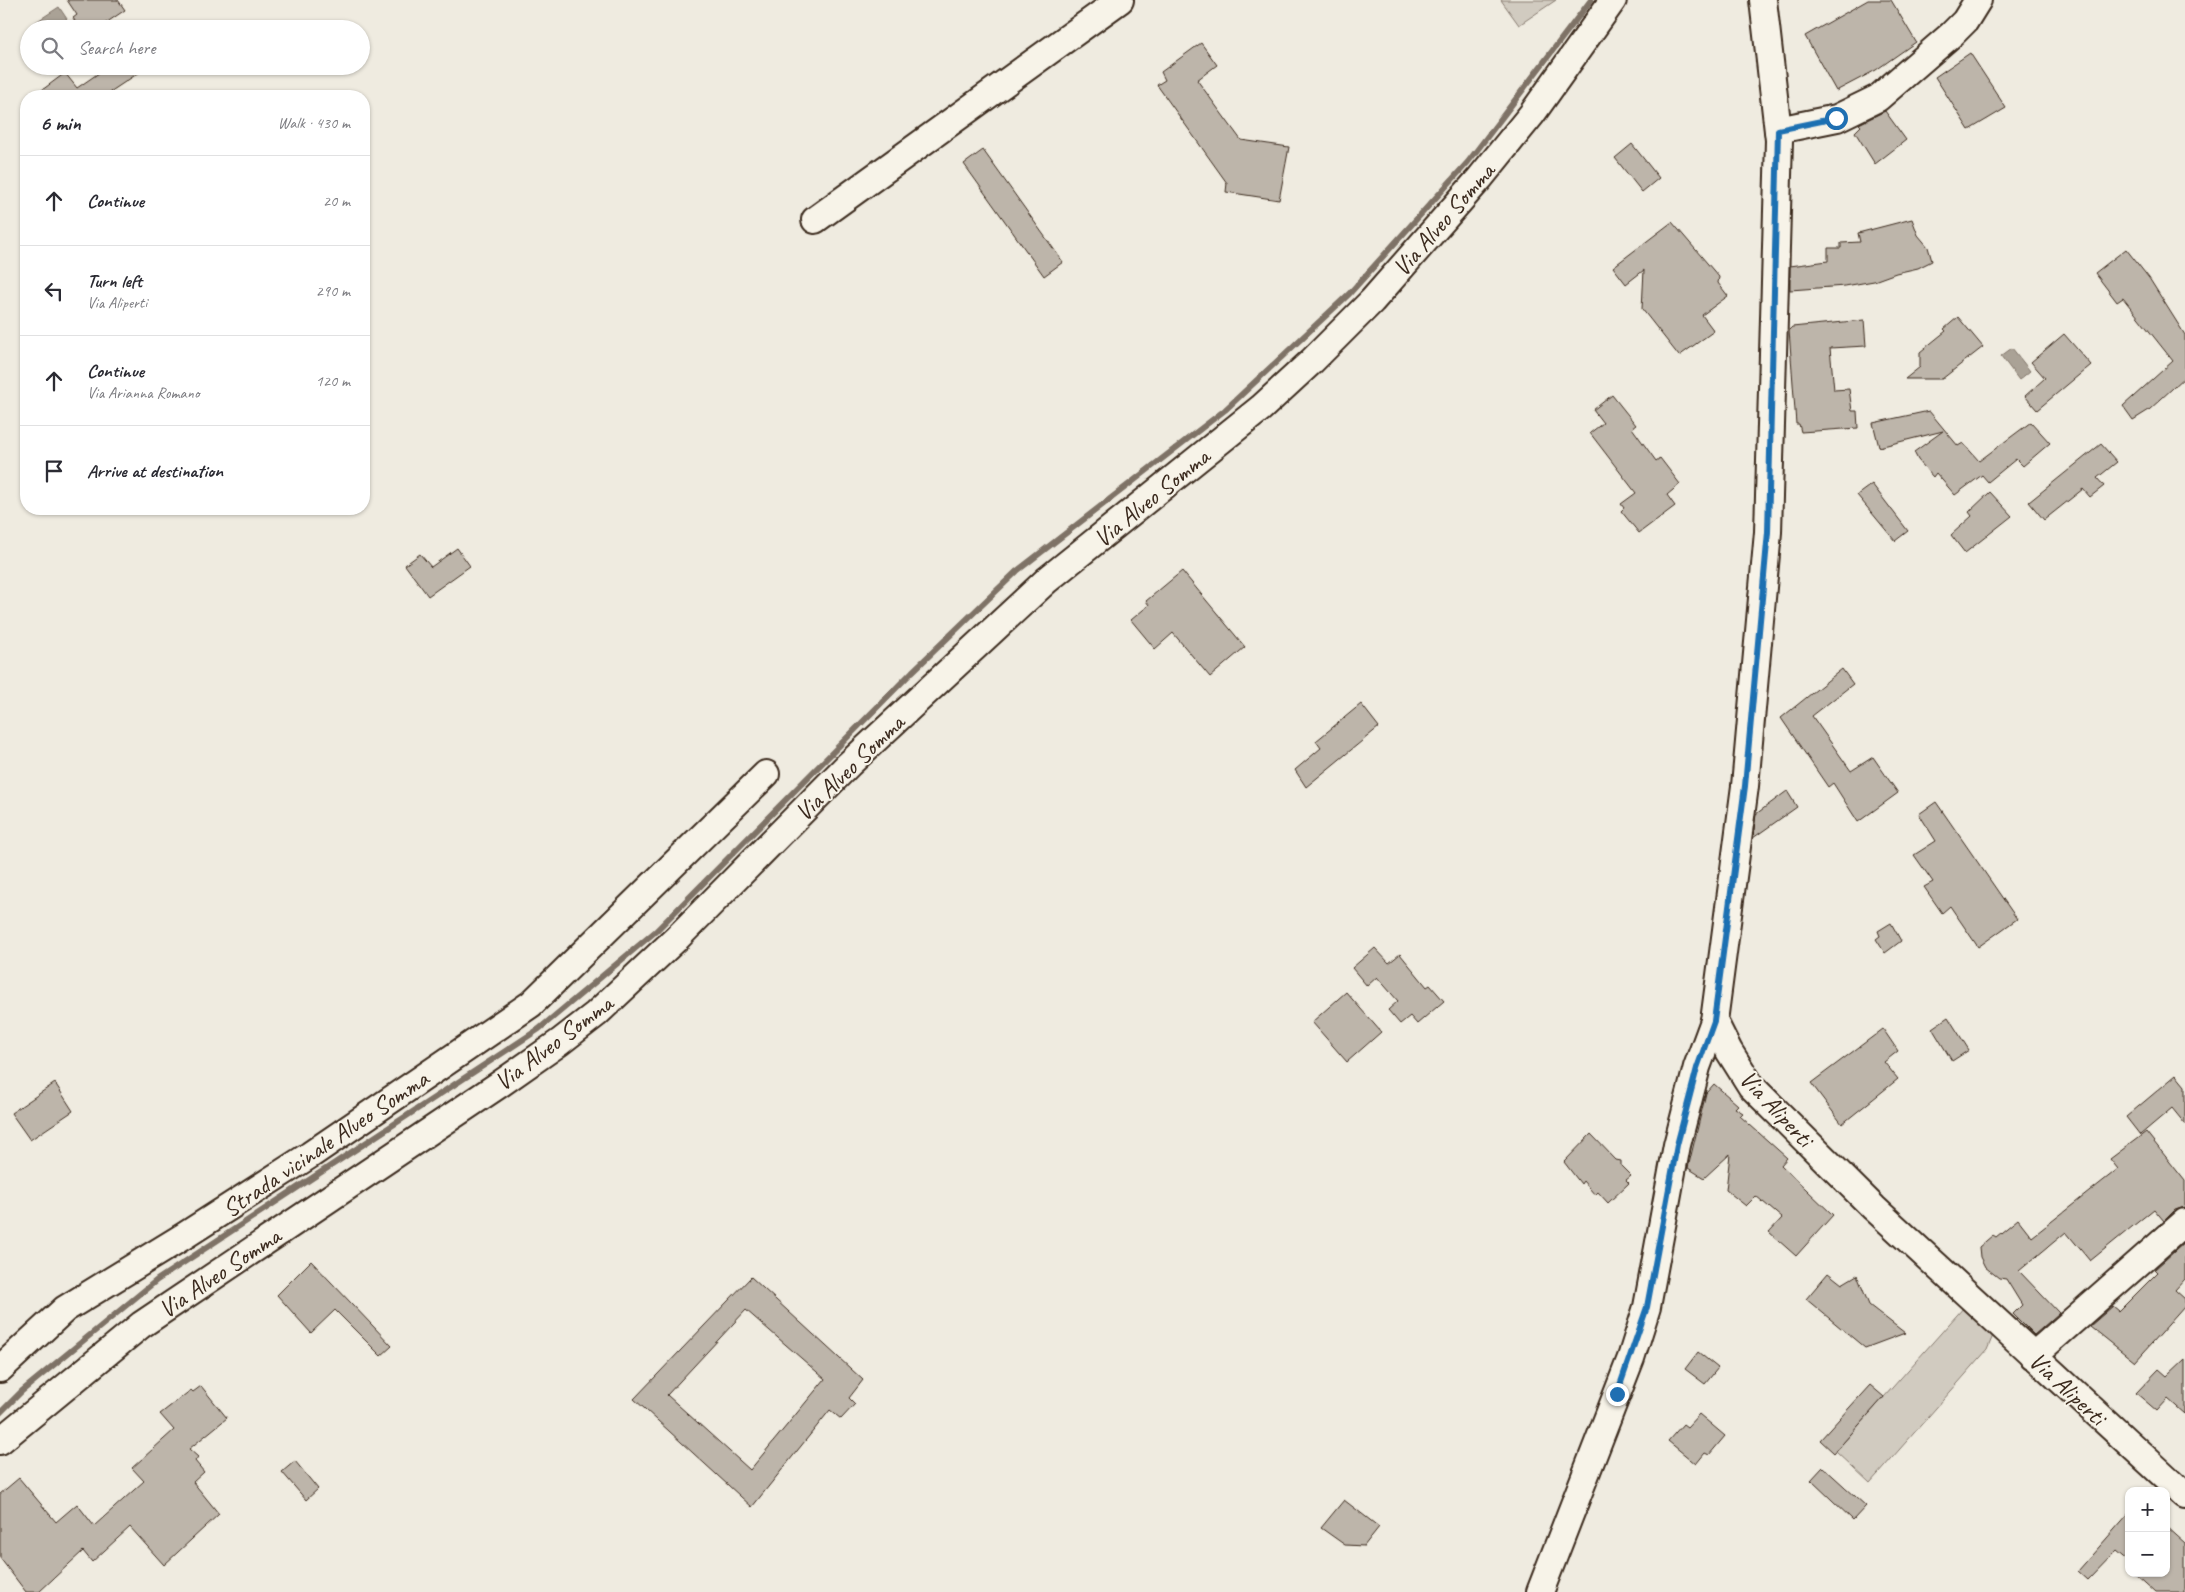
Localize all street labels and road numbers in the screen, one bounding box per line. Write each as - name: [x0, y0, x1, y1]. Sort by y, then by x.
- street label: Via Alveo Somma: [1386, 154, 1504, 283]
- street label: Via Alveo Somma: [1087, 439, 1218, 554]
- street label: Via Alveo Somma: [788, 706, 913, 828]
- street label: Via Alveo Somma: [488, 986, 621, 1098]
- street label: Strada vicinale Alveo Somma: [216, 1062, 437, 1225]
- street label: Via Aliperti: [1733, 1063, 1822, 1156]
- street label: Via Alveo Somma: [152, 1219, 289, 1325]
- street label: Via Aliperti: [2022, 1345, 2115, 1435]

